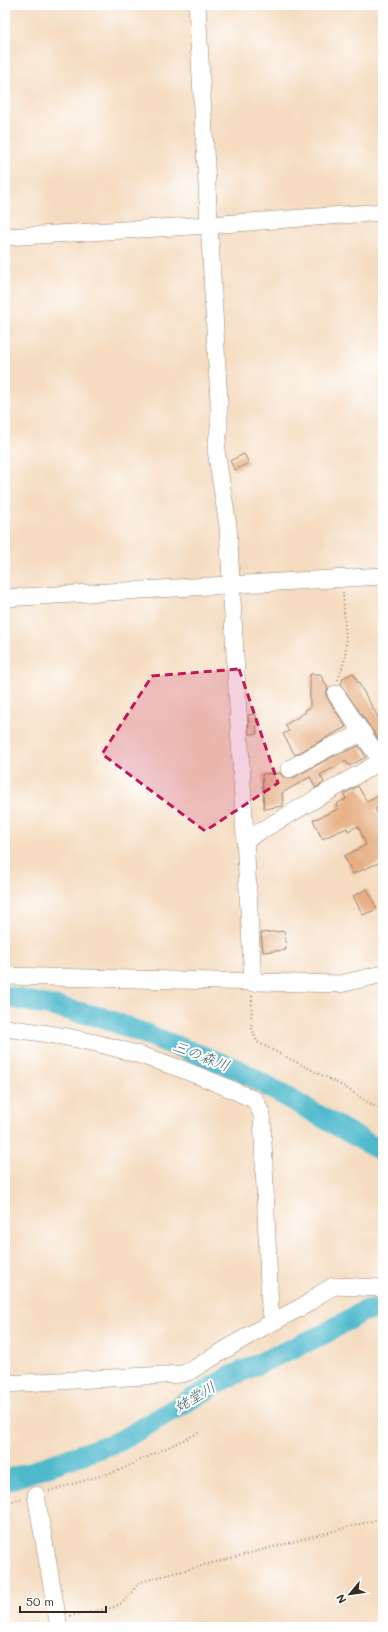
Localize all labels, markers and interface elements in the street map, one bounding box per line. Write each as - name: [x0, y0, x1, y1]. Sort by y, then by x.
- water label: 三の森川: [170, 1035, 233, 1075]
- water label: 姥堂川: [170, 1376, 219, 1416]
- north arrow: [330, 1574, 370, 1614]
- scale bar: [20, 1588, 106, 1614]
- text: N: [332, 1592, 349, 1606]
- text: 50 m: [26, 1593, 54, 1609]

